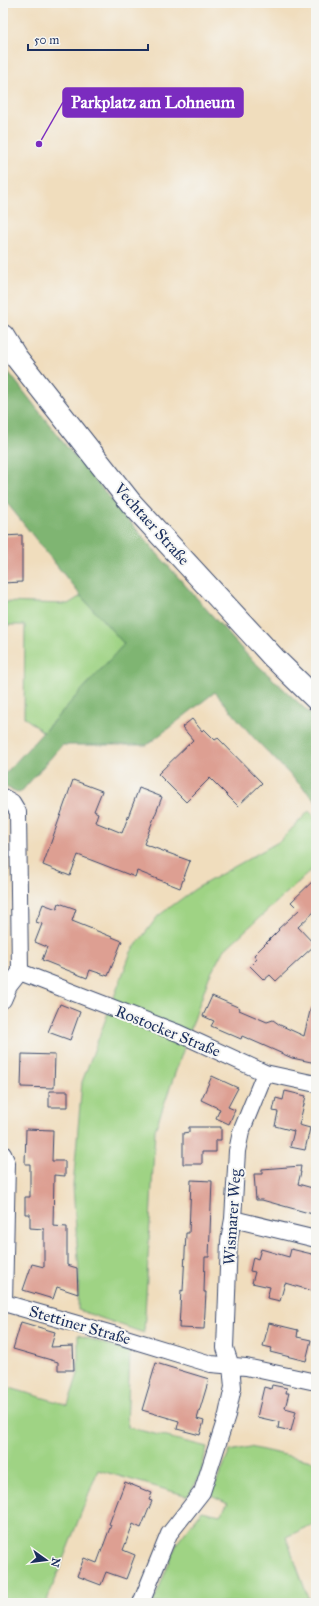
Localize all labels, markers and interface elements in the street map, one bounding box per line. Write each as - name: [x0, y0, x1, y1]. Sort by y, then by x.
- scale bar: [28, 26, 148, 52]
- text: 50 m: [34, 33, 59, 47]
- callout: Parkplatz am Lohneum: [63, 88, 243, 117]
- text: Parkplatz am Lohneum: [71, 92, 236, 113]
- street label: Vechtaer Straße: [110, 479, 194, 569]
- street label: Rostocker Straße: [113, 1001, 224, 1061]
- street label: Wismarer Weg: [219, 1168, 246, 1266]
- street label: Stettiner Straße: [27, 1301, 133, 1349]
- north arrow: [26, 1540, 66, 1580]
- text: N: [48, 1556, 63, 1569]

